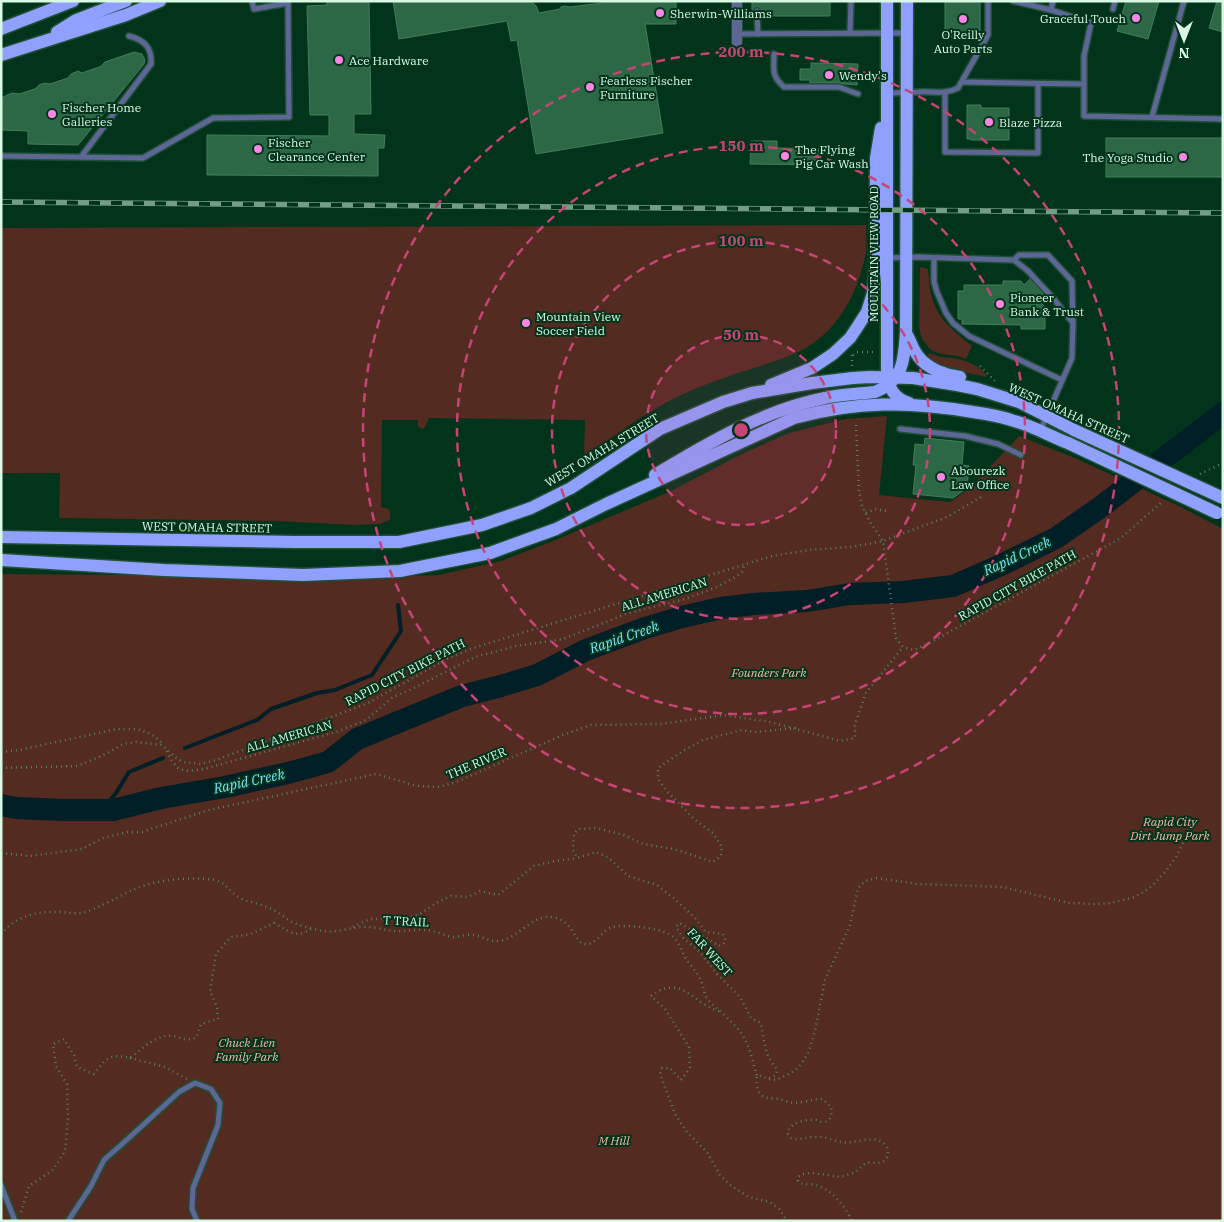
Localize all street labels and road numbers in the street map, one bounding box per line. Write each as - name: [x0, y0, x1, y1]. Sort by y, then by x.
- street label: MOUNTAIN VIEW ROAD: [866, 186, 881, 322]
- street label: WEST OMAHA STREET: [1006, 380, 1132, 446]
- street label: WEST OMAHA STREET: [542, 410, 662, 490]
- street label: WEST OMAHA STREET: [142, 518, 273, 536]
- street label: RAPID CITY BIKE PATH: [955, 546, 1079, 624]
- street label: ALL AMERICAN: [619, 574, 709, 614]
- street label: RAPID CITY BIKE PATH: [343, 635, 467, 709]
- street label: ALL AMERICAN: [244, 717, 334, 755]
- street label: THE RIVER: [444, 744, 508, 782]
- street label: T TRAIL: [383, 912, 429, 930]
- street label: FAR WEST: [684, 925, 736, 979]

